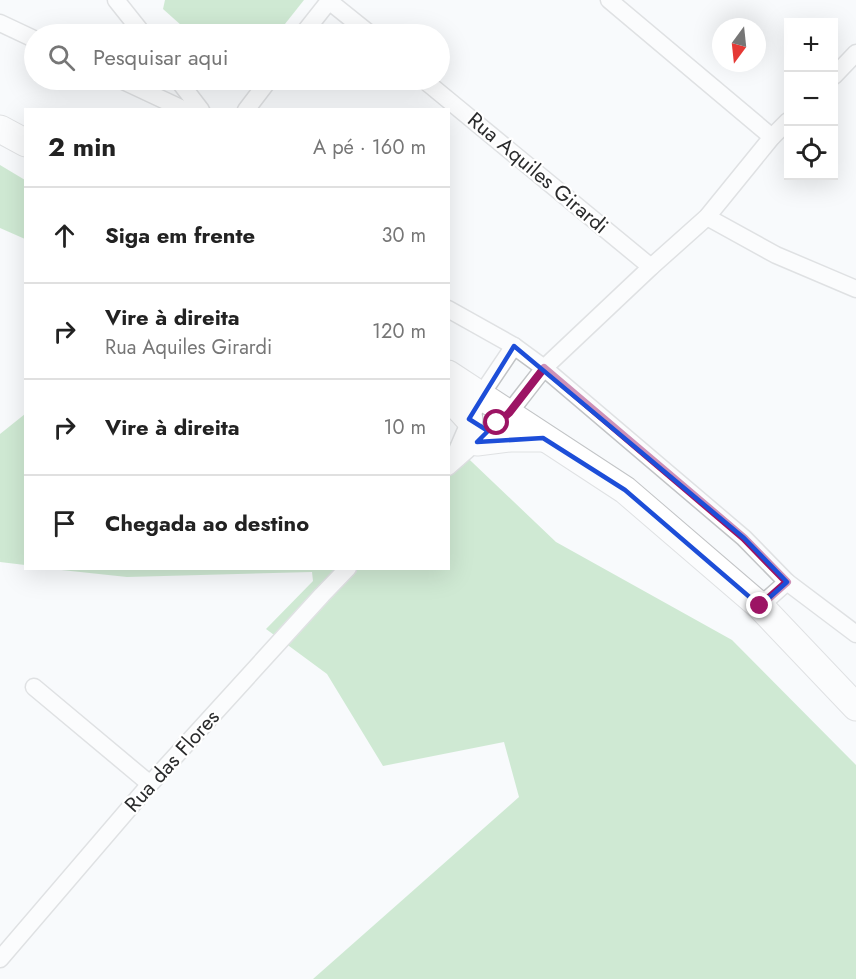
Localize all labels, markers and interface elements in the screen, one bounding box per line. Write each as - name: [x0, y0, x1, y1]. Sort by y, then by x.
- north arrow: [712, 18, 766, 72]
- map controls: [784, 18, 838, 180]
- button: +: [784, 18, 838, 72]
- search box: [24, 24, 450, 90]
- icon: search: [45, 41, 78, 74]
- text: Pesquisar aqui: [93, 41, 228, 73]
- button: −: [784, 72, 838, 126]
- street label: Rua Aquiles Girardi: [461, 105, 615, 241]
- button: locate: [784, 126, 838, 180]
- text: 2 min: [48, 128, 116, 166]
- text: A pé · 160 m: [313, 133, 426, 162]
- icon: ahead: [48, 219, 81, 252]
- text: Siga em frente: [105, 219, 255, 251]
- text: 30 m: [381, 221, 426, 250]
- text: Vire à direita: [105, 301, 240, 333]
- icon: right: [48, 315, 81, 348]
- text: 120 m: [372, 317, 426, 346]
- text: Rua Aquiles Girardi: [105, 333, 272, 362]
- route start: [483, 409, 509, 435]
- icon: right: [48, 411, 81, 444]
- text: Vire à direita: [105, 411, 240, 443]
- text: 10 m: [383, 413, 426, 442]
- icon: arrive: [48, 507, 81, 540]
- text: Chegada ao destino: [105, 507, 309, 539]
- route end: [746, 592, 772, 618]
- street label: Rua das Flores: [118, 703, 226, 819]

